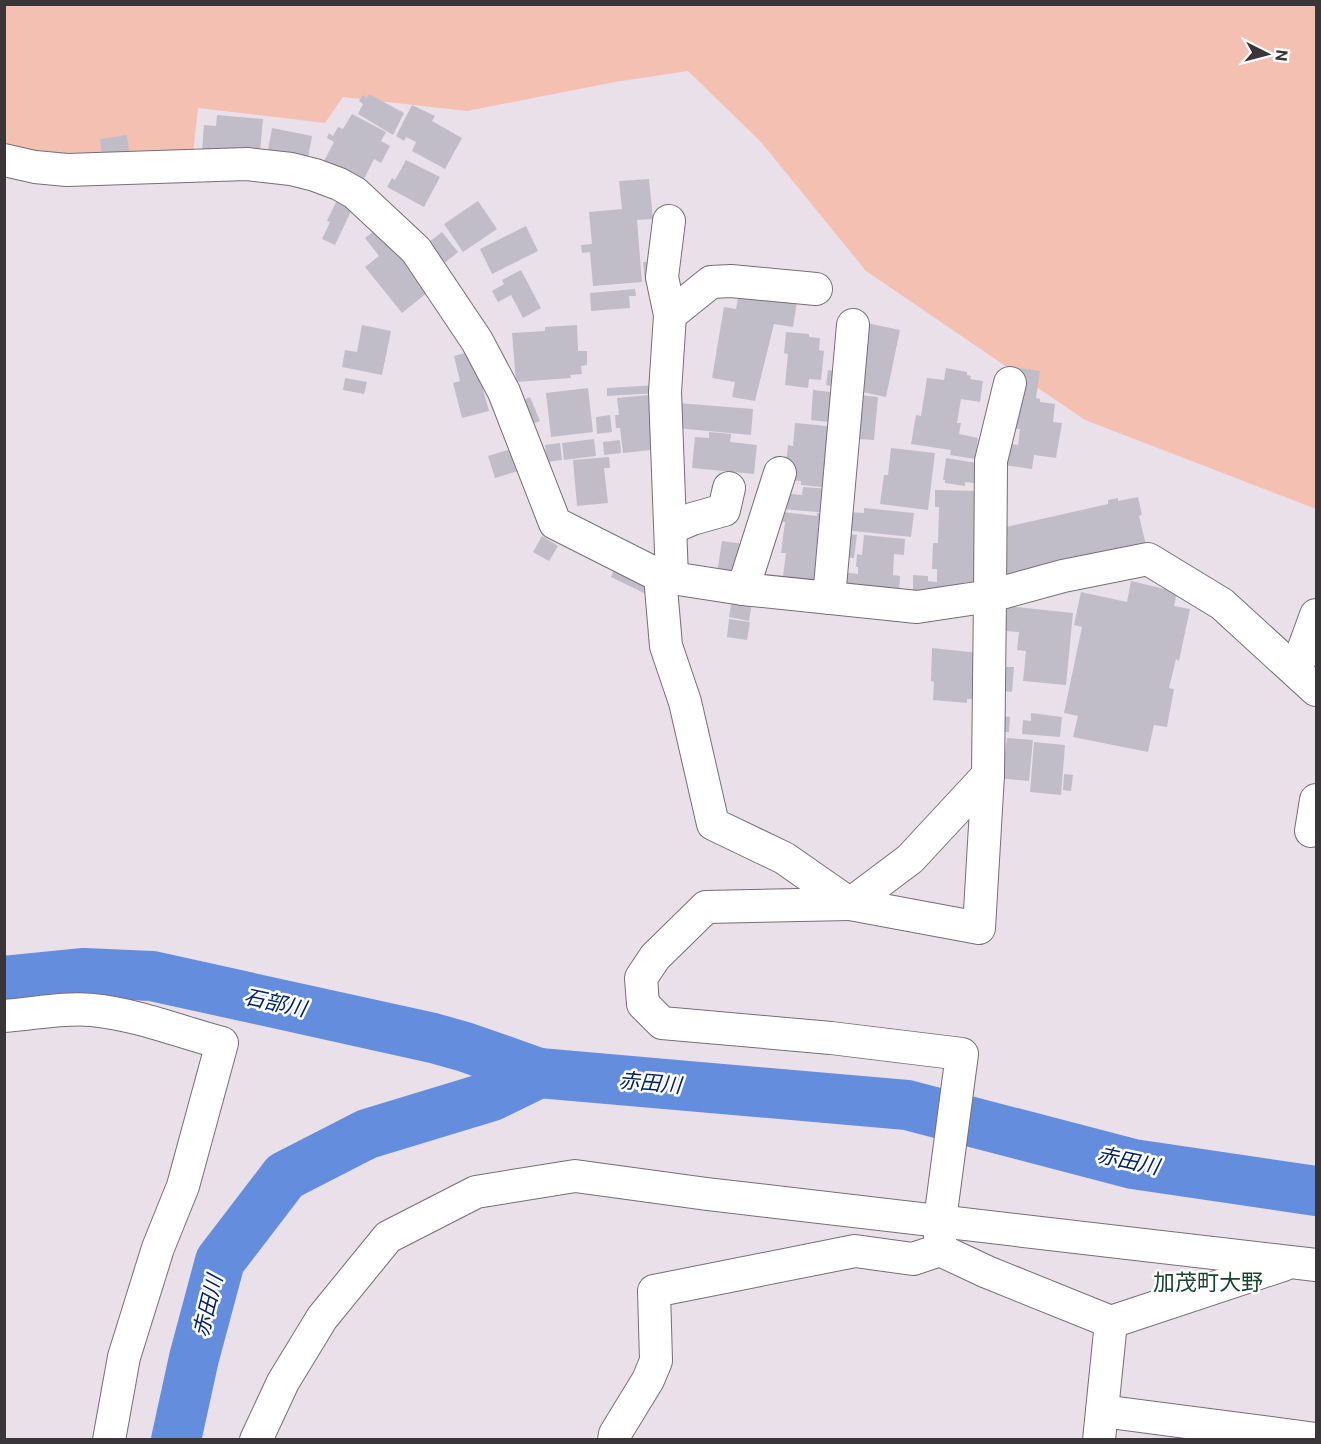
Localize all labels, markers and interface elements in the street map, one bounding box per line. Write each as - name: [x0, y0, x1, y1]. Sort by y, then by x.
- north arrow: [1237, 24, 1297, 84]
- text: N: [1271, 49, 1291, 62]
- water label: 石部川: [242, 985, 310, 1022]
- water label: 赤田川: [618, 1068, 684, 1098]
- water label: 赤田川: [1095, 1143, 1163, 1180]
- district label: 加茂町大野: [1153, 1270, 1263, 1295]
- water label: 赤田川: [189, 1271, 228, 1339]

